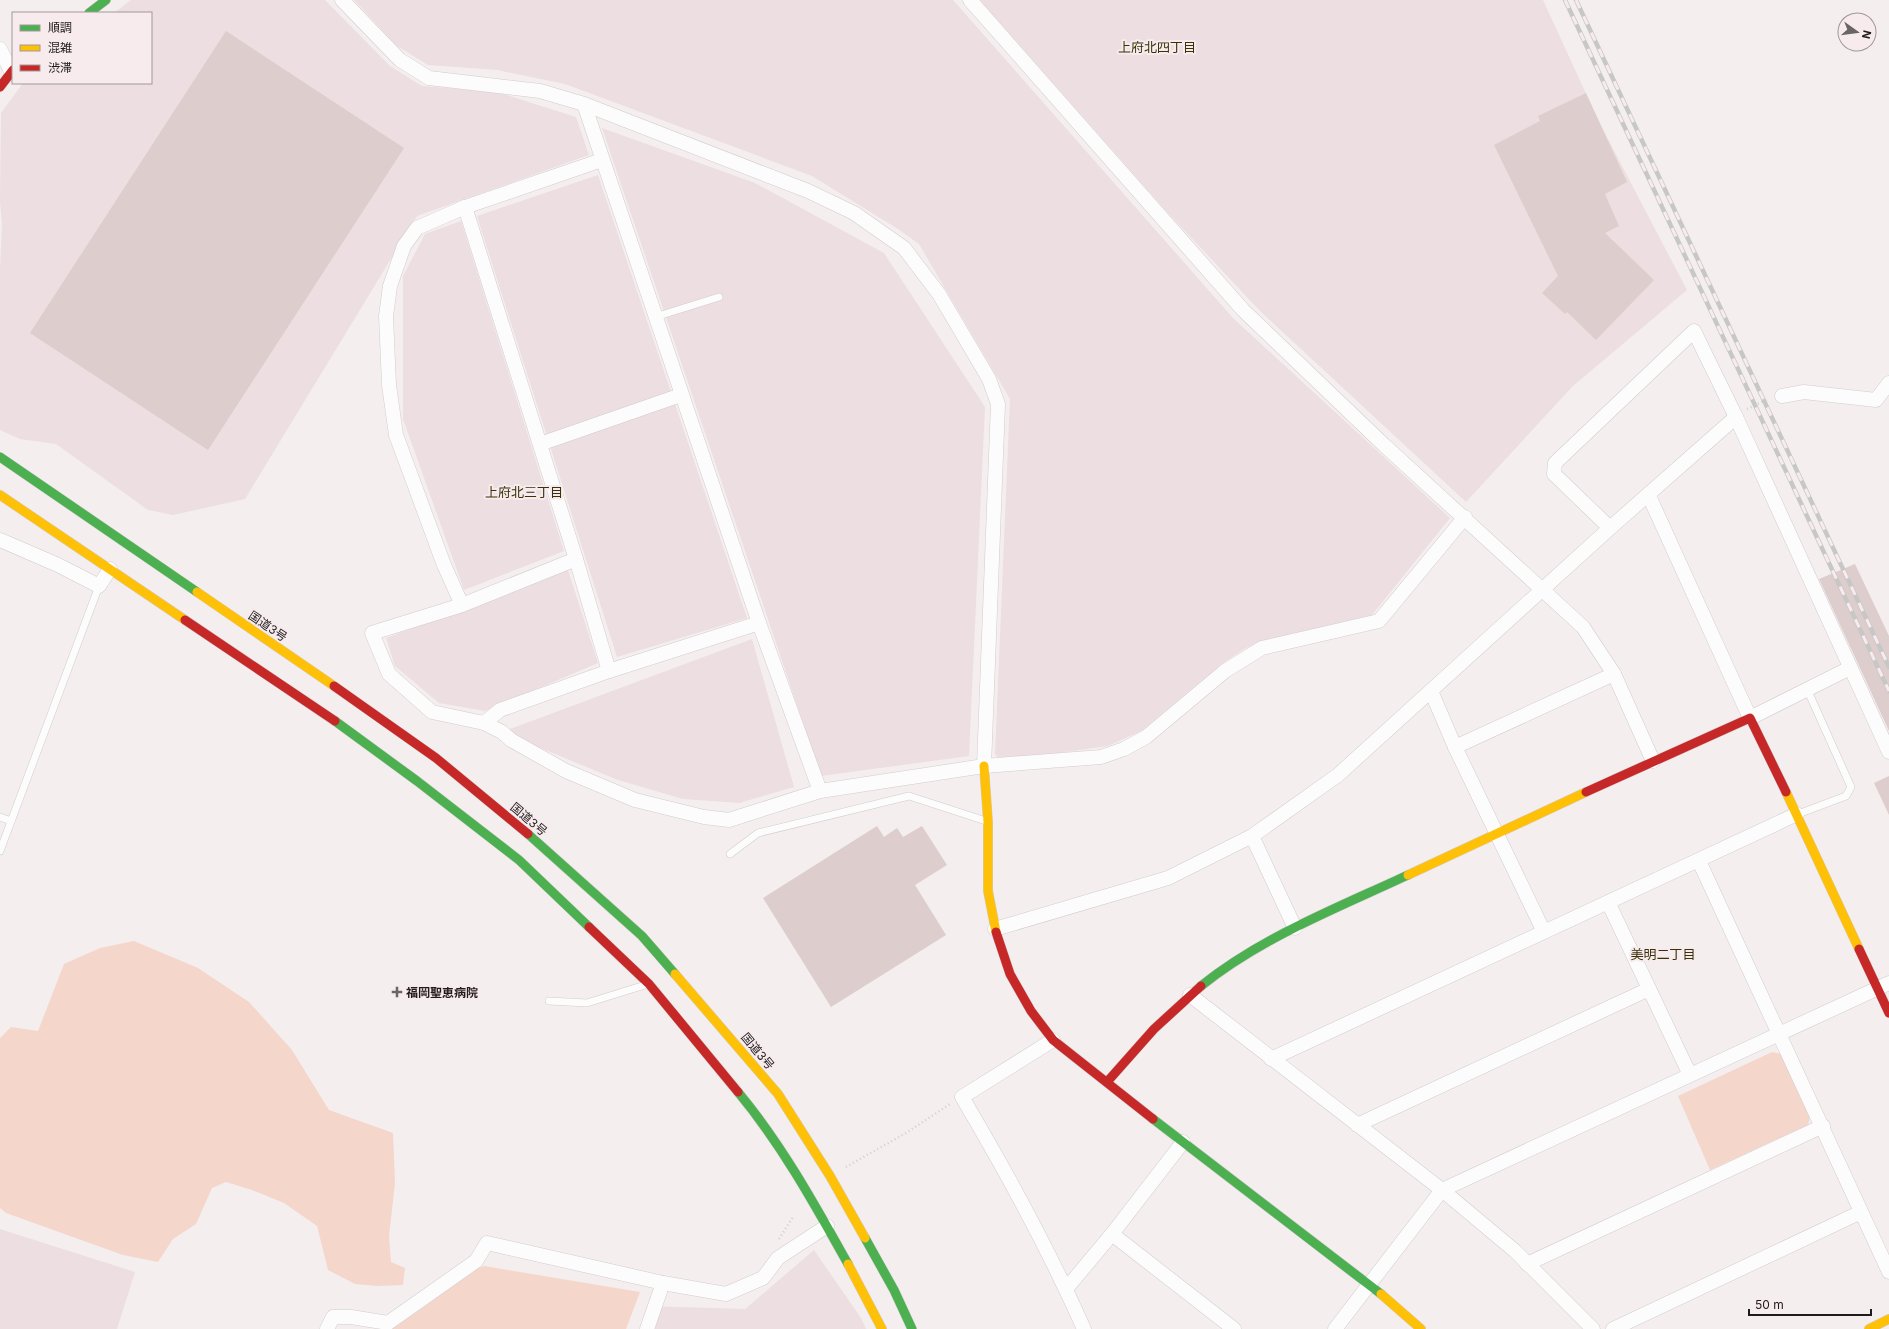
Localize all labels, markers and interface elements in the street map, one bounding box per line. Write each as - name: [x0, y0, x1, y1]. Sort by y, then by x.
- legend: [12, 12, 152, 84]
- north arrow: [1837, 12, 1877, 52]
- text: 順調: [48, 20, 72, 35]
- text: N: [1859, 29, 1875, 40]
- district label: 上府北四丁目: [1118, 39, 1196, 55]
- text: 混雑: [48, 40, 72, 55]
- text: 渋滞: [48, 60, 72, 75]
- district label: 上府北三丁目: [485, 484, 563, 500]
- street label: 国道3号: [246, 608, 290, 644]
- street label: 国道3号: [508, 799, 550, 839]
- district label: 美明二丁目: [1630, 946, 1696, 962]
- place label: 福岡聖恵病院: [406, 985, 478, 1000]
- marker: 福岡聖恵病院: [391, 986, 403, 998]
- street label: 国道3号: [738, 1030, 778, 1072]
- scale bar: [1749, 1291, 1871, 1317]
- text: 50 m: [1755, 1297, 1784, 1312]

